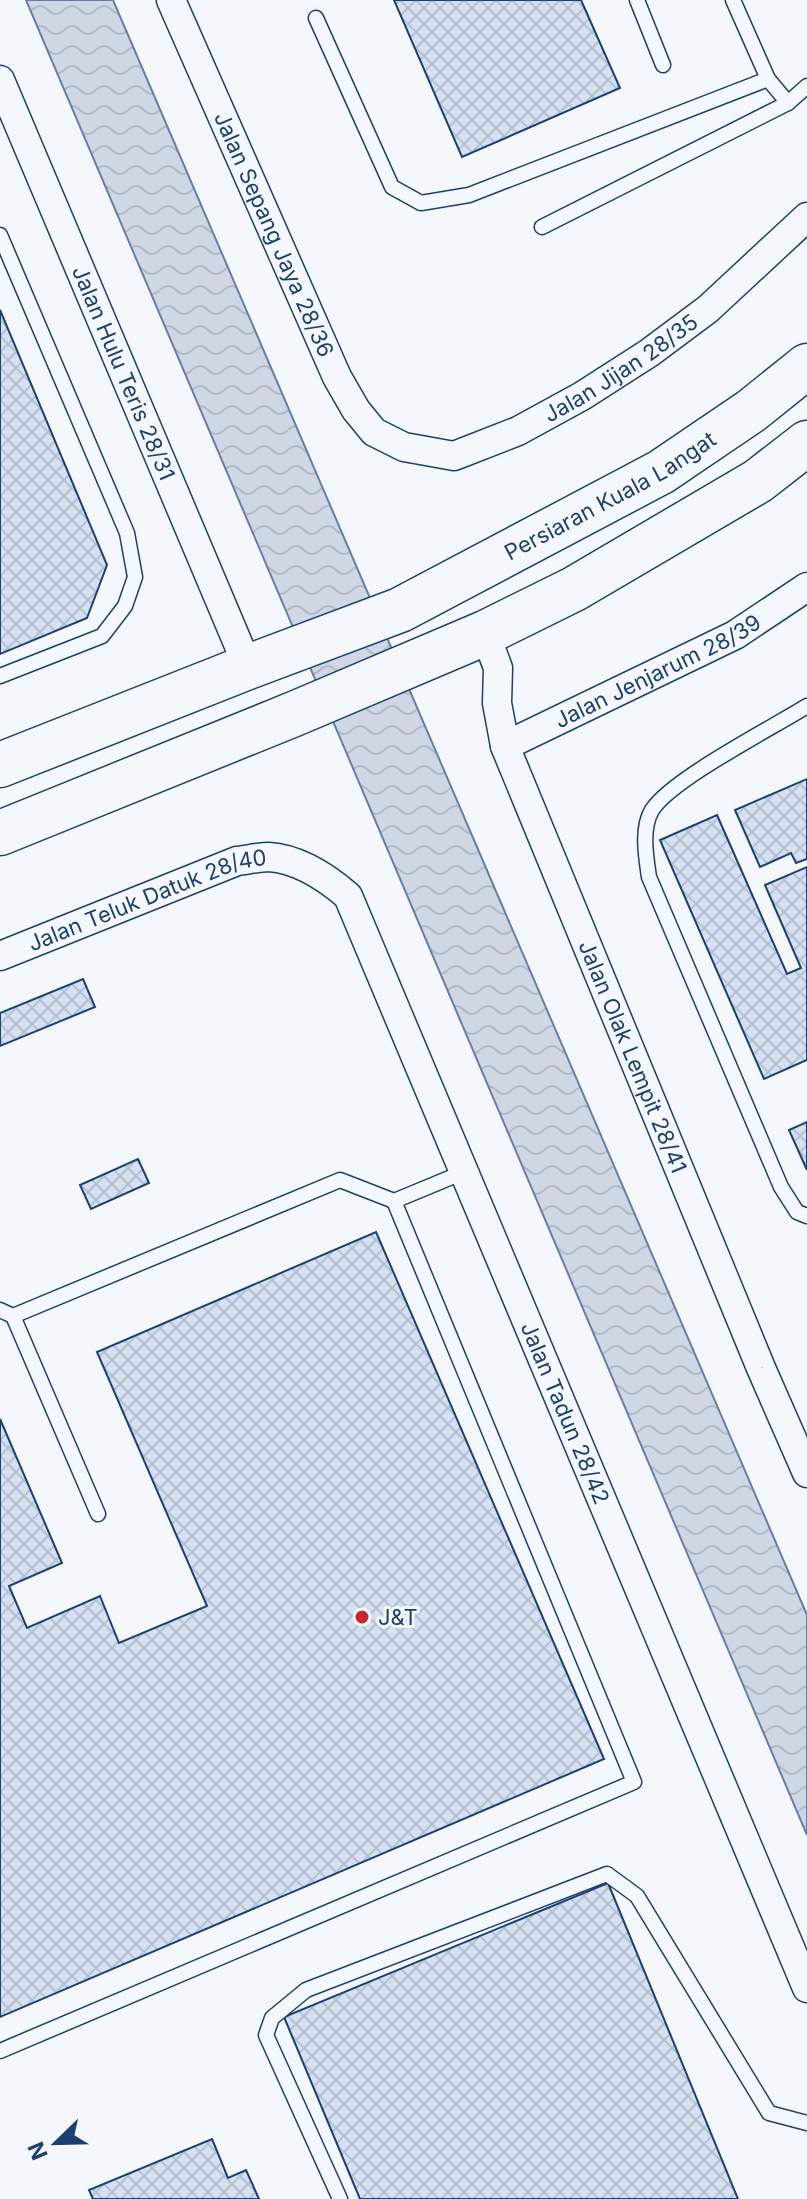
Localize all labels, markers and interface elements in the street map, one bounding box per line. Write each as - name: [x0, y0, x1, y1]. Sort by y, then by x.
- street label: Jalan Sepang Jaya 28/36: [209, 108, 339, 361]
- street label: Jalan Hulu Teris 28/31: [67, 262, 181, 484]
- street label: Jalan Jijan 28/35: [539, 308, 703, 427]
- street label: Persiaran Kuala Langat: [500, 426, 720, 565]
- street label: Jalan Jenjarum 28/39: [550, 609, 766, 733]
- street label: Jalan Teluk Datuk 28/40: [24, 844, 268, 956]
- street label: Jalan Olak Lempit 28/41: [573, 937, 692, 1177]
- street label: Jalan Tadun 28/42: [516, 1318, 615, 1508]
- place label: J&T: [378, 1604, 418, 1630]
- marker: J&T: [353, 1608, 371, 1626]
- north arrow: [16, 2103, 96, 2183]
- text: N: [22, 2138, 53, 2164]

